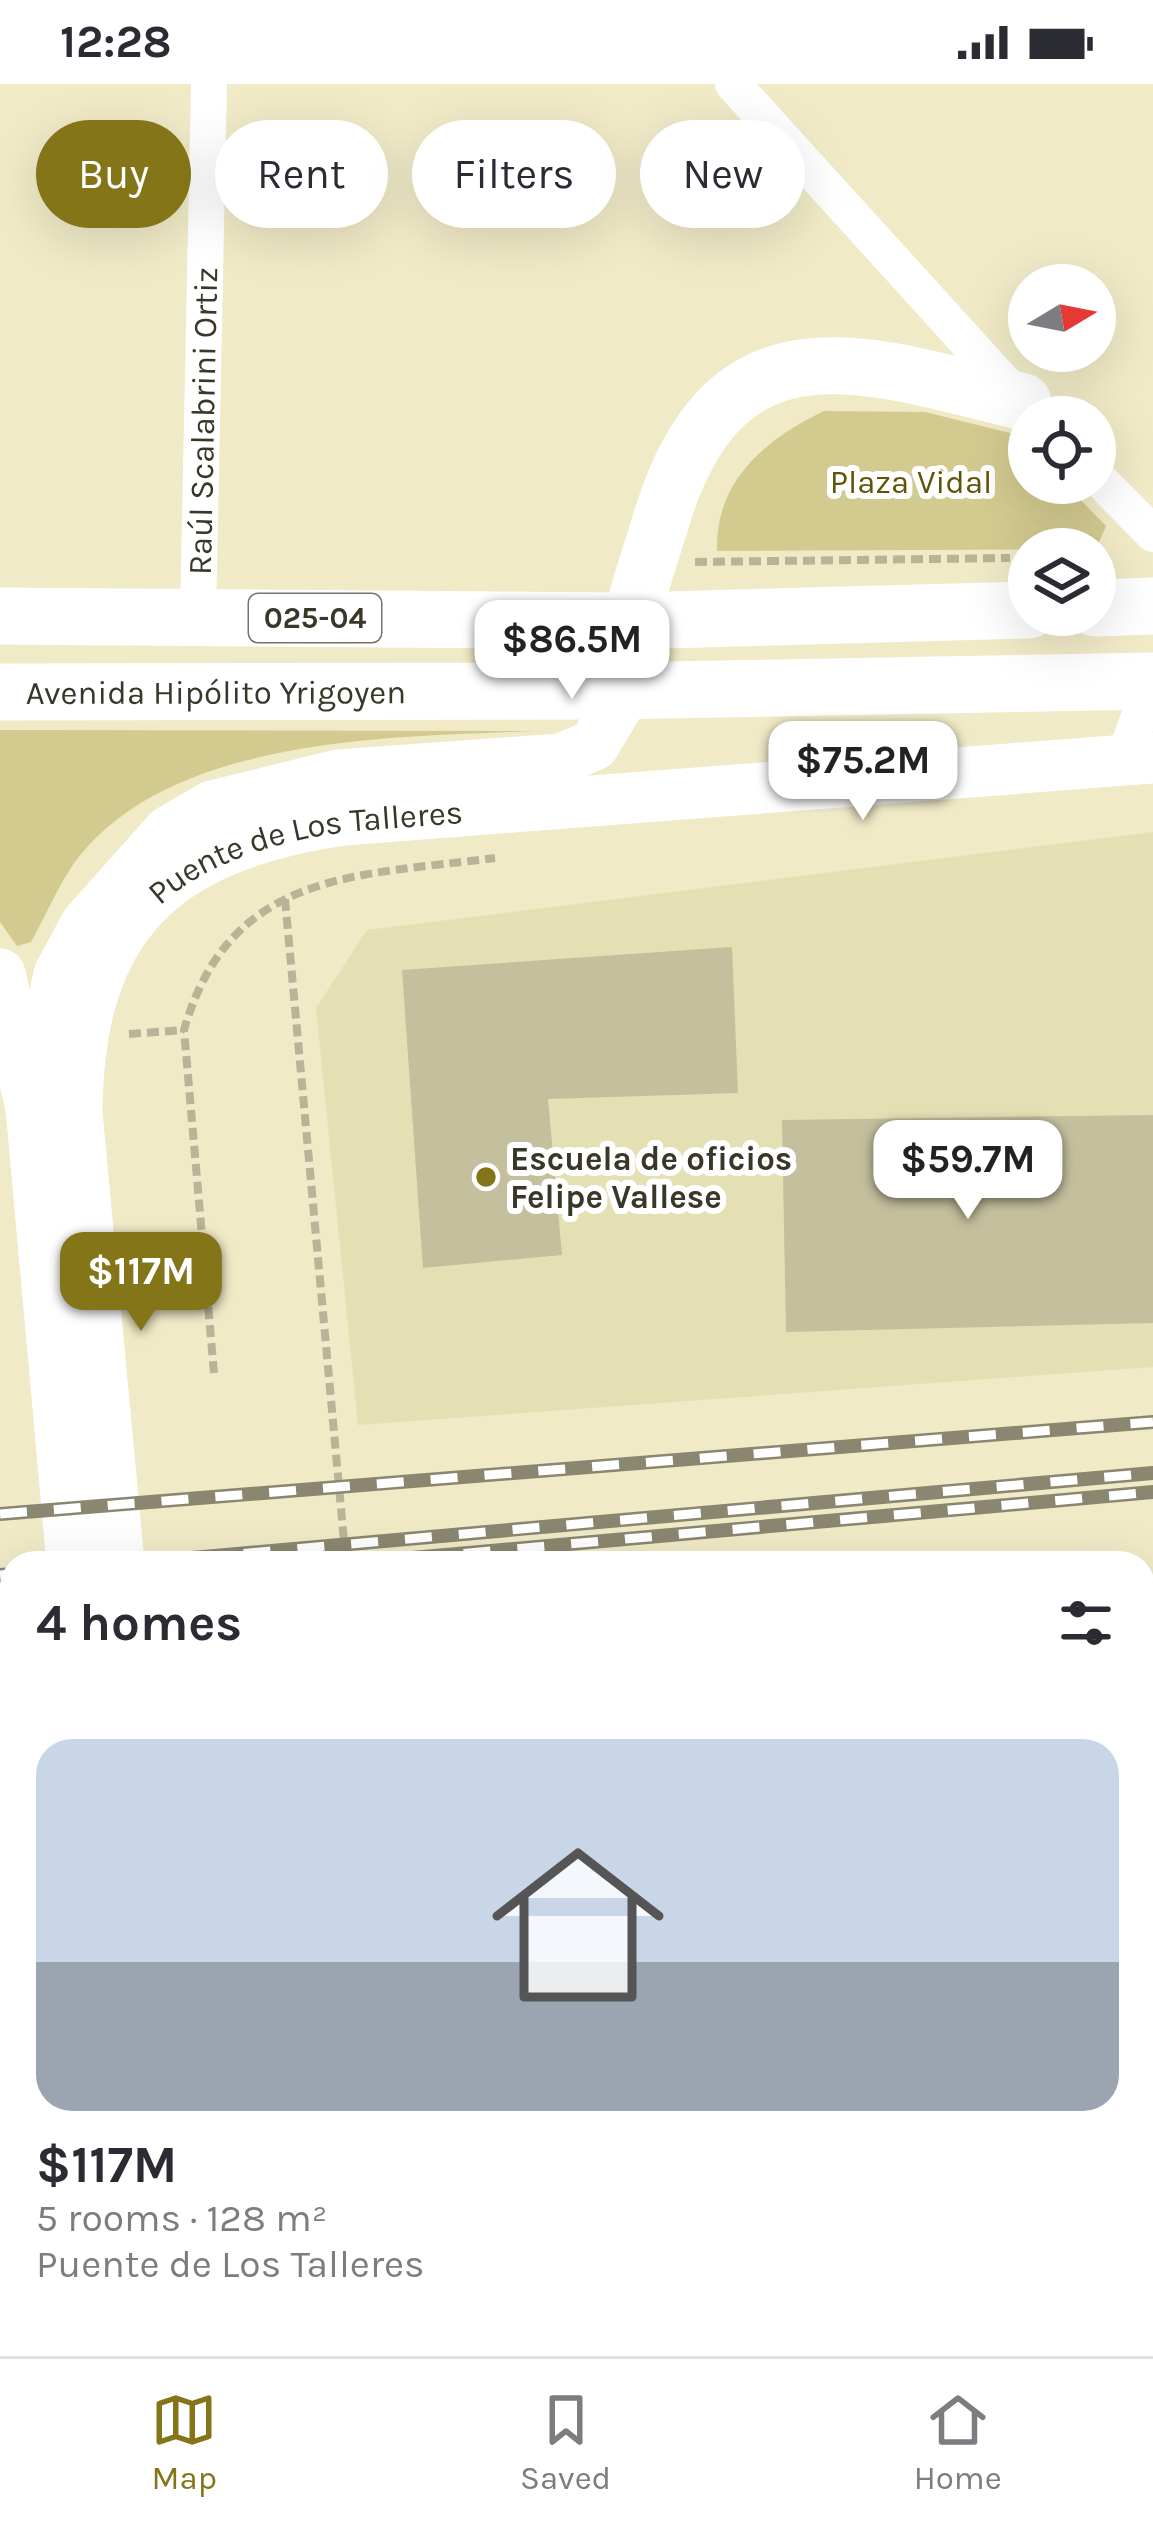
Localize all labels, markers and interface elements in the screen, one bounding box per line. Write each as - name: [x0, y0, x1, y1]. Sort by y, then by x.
- text: 12:28: [60, 16, 172, 68]
- chip: Buy: [36, 120, 191, 228]
- chip: Rent: [215, 120, 388, 228]
- chip: Filters: [412, 120, 616, 228]
- chip: New: [640, 120, 805, 228]
- north arrow: [1008, 264, 1116, 372]
- map controls: [1008, 264, 1116, 636]
- street label: Raúl Scalabrini Ortiz: [181, 267, 225, 576]
- button: locate: [1008, 396, 1116, 504]
- park label: Plaza Vidal: [830, 463, 992, 501]
- button: layers: [1008, 528, 1116, 636]
- road number: 025-04: [249, 594, 381, 642]
- pin: $86.5M: [474, 600, 670, 702]
- text: $86.5M: [502, 616, 642, 662]
- street label: Avenida Hipólito Yrigoyen: [26, 673, 406, 712]
- pin: $75.2M: [765, 721, 961, 823]
- text: $75.2M: [795, 737, 931, 783]
- street label: Puente de Los Talleres: [140, 793, 464, 912]
- pin: $59.7M: [870, 1120, 1066, 1222]
- text: $59.7M: [900, 1136, 1036, 1182]
- place label: Escuela de oficios Felipe Vallese: [510, 1140, 792, 1216]
- marker: Escuela de oficios Felipe Vallese: [473, 1164, 499, 1190]
- pin: $117M: [57, 1232, 225, 1334]
- text: $117M: [87, 1248, 195, 1294]
- icon: filters: [1053, 1590, 1119, 1656]
- text: 4 homes: [36, 1593, 242, 1653]
- icon: home: [470, 1817, 686, 2033]
- text: $117M: [36, 2135, 177, 2195]
- text: 5 rooms · 128 m²: [36, 2195, 327, 2241]
- text: Puente de Los Talleres: [36, 2241, 425, 2287]
- tab: Map: [151, 2387, 217, 2497]
- tab: Saved: [520, 2387, 611, 2497]
- tab: Home: [914, 2387, 1002, 2497]

